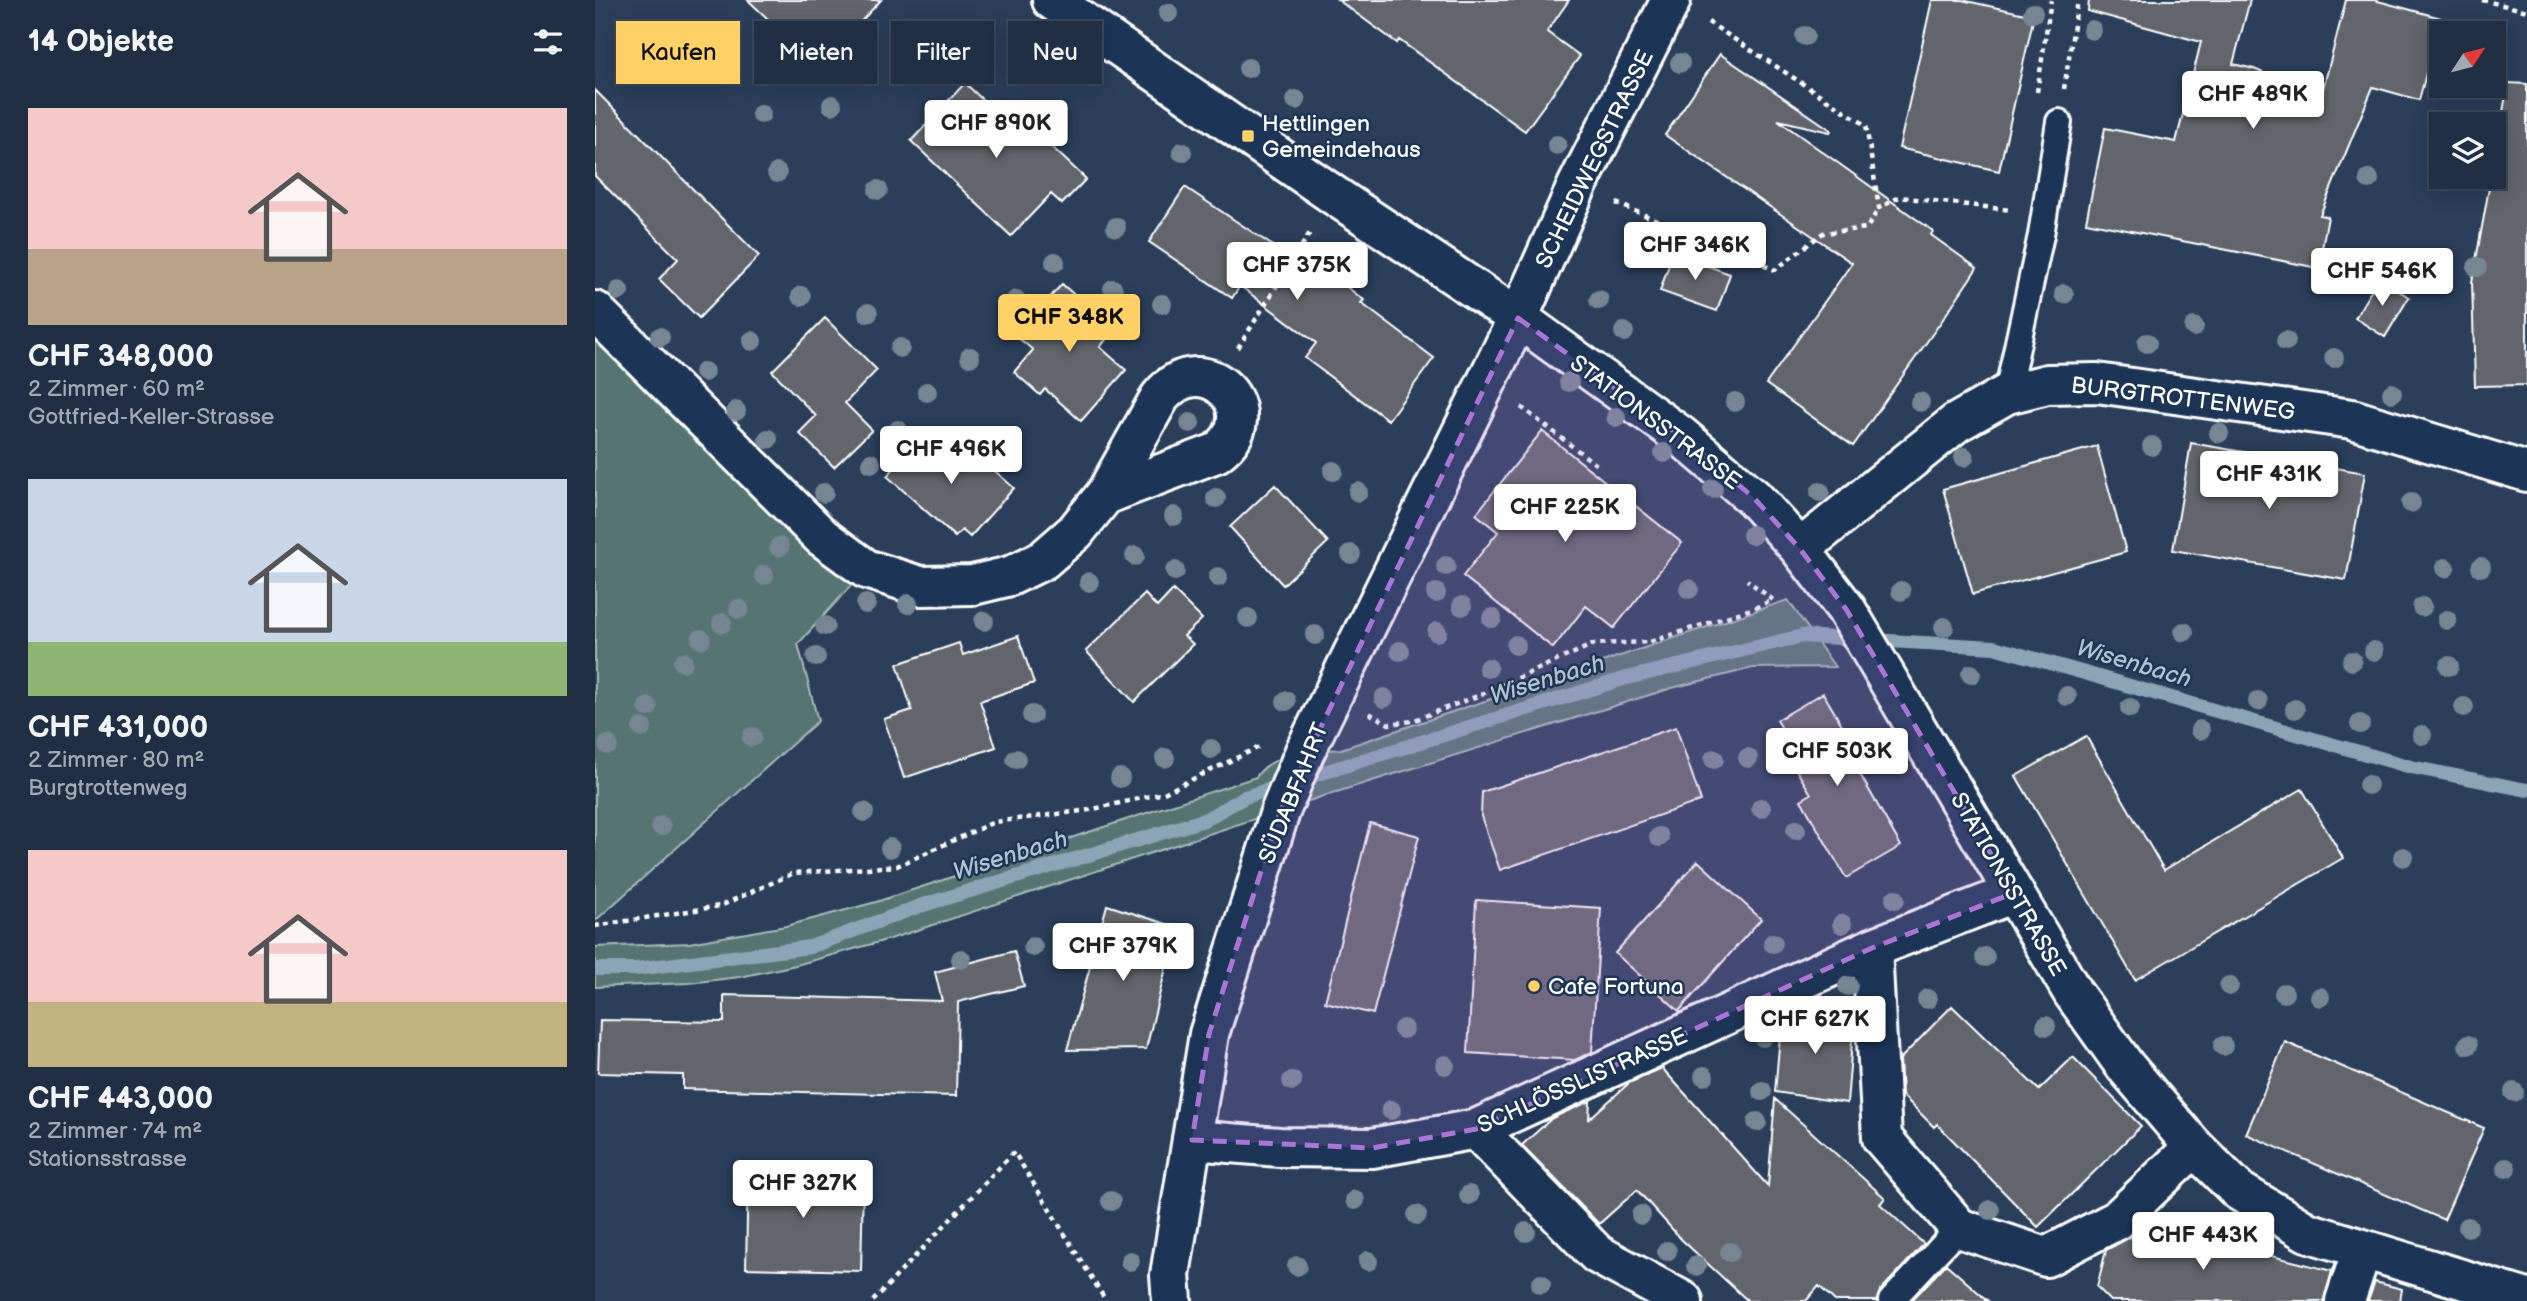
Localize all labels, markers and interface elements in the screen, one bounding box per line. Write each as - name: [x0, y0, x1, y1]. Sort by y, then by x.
- chip: Kaufen: [616, 21, 740, 84]
- chip: Mieten: [754, 21, 877, 84]
- chip: Filter: [891, 21, 994, 84]
- chip: Neu: [1008, 21, 1102, 84]
- north arrow: [2429, 21, 2506, 98]
- map controls: [2429, 21, 2506, 189]
- icon: filters: [529, 23, 567, 61]
- text: 14 Objekte: [28, 24, 174, 60]
- street label: SCHEIDWEGSTRASSE: [1530, 46, 1660, 273]
- pin: CHF 489K: [2181, 72, 2325, 131]
- text: CHF 489K: [2198, 80, 2308, 108]
- pin: CHF 890K: [924, 100, 1068, 160]
- text: CHF 890K: [941, 109, 1051, 137]
- place label: Hettlingen Gemeindehaus: [1262, 110, 1421, 164]
- button: layers: [2429, 112, 2506, 189]
- marker: Hettlingen Gemeindehaus: [1240, 128, 1256, 144]
- icon: home: [235, 154, 361, 280]
- pin: CHF 346K: [1623, 222, 1767, 282]
- text: CHF 346K: [1640, 231, 1750, 259]
- pin: CHF 375K: [1225, 243, 1369, 302]
- pin: CHF 546K: [2310, 248, 2454, 308]
- text: CHF 375K: [1243, 251, 1351, 279]
- text: CHF 546K: [2327, 257, 2437, 285]
- pin: CHF 348K: [997, 294, 1141, 354]
- text: CHF 348K: [1014, 303, 1124, 331]
- text: CHF 348,000: [28, 339, 214, 375]
- street label: STATIONSSTRASSE: [1564, 349, 1747, 496]
- street label: BURGTROTTENWEG: [2069, 371, 2296, 427]
- text: 2 Zimmer · 60 m²: [28, 375, 205, 403]
- text: Gottfried-Keller-Strasse: [28, 403, 274, 431]
- pin: CHF 496K: [879, 426, 1023, 486]
- text: CHF 496K: [896, 435, 1006, 463]
- pin: CHF 431K: [2197, 452, 2341, 511]
- text: CHF 431K: [2216, 460, 2322, 488]
- pin: CHF 225K: [1493, 484, 1637, 544]
- text: CHF 225K: [1510, 493, 1620, 521]
- icon: home: [235, 525, 361, 651]
- water label: Wisenbach: [2073, 633, 2195, 694]
- water label: Wisenbach: [1486, 648, 1608, 711]
- text: CHF 431,000: [28, 710, 208, 746]
- street label: SÜDABFAHRT: [1253, 719, 1335, 868]
- pin: CHF 503K: [1765, 728, 1909, 788]
- text: CHF 503K: [1782, 737, 1892, 765]
- text: 2 Zimmer · 80 m²: [28, 746, 204, 774]
- text: Burgtrottenweg: [28, 774, 187, 802]
- street label: STATIONSSTRASSE: [1944, 788, 2072, 981]
- water label: Wisenbach: [949, 824, 1071, 887]
- icon: home: [235, 896, 361, 1022]
- pin: CHF 379K: [1051, 923, 1195, 983]
- text: CHF 379K: [1069, 932, 1177, 960]
- place label: Cafe Fortuna: [1548, 973, 1684, 1001]
- marker: Cafe Fortuna: [1526, 978, 1542, 994]
- pin: CHF 627K: [1743, 996, 1887, 1056]
- text: CHF 627K: [1761, 1005, 1869, 1033]
- street label: SCHLÖSSLISTRASSE: [1473, 1022, 1692, 1140]
- text: CHF 443,000: [28, 1081, 213, 1117]
- text: 2 Zimmer · 74 m²: [28, 1117, 202, 1145]
- text: Stationsstrasse: [28, 1145, 187, 1173]
- pin: CHF 327K: [731, 1160, 875, 1220]
- text: CHF 327K: [749, 1169, 857, 1197]
- pin: CHF 443K: [2131, 1212, 2275, 1272]
- text: CHF 443K: [2148, 1221, 2258, 1249]

